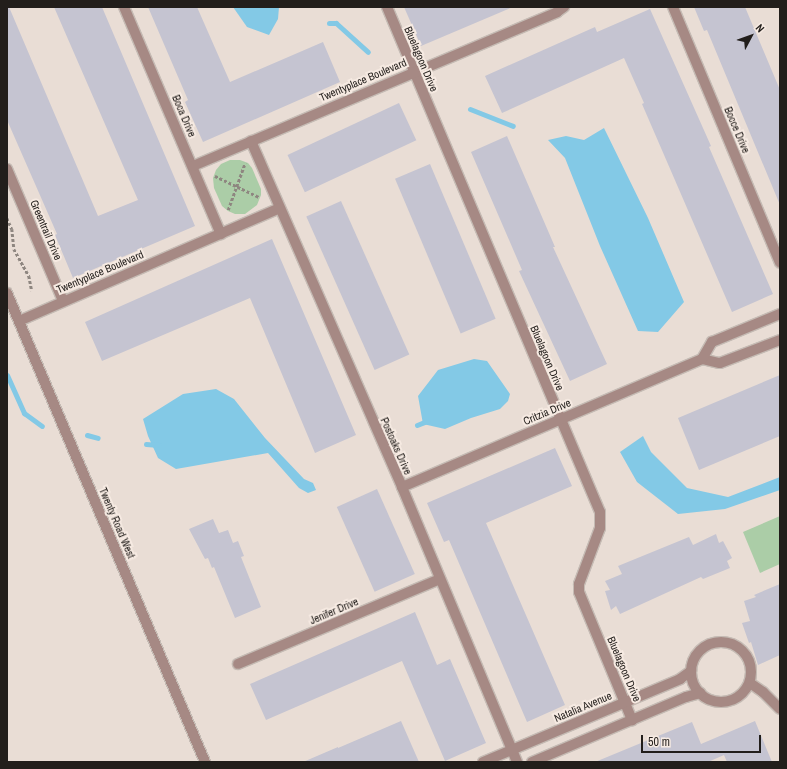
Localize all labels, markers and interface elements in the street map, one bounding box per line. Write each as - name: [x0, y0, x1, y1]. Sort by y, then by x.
- north arrow: [731, 16, 771, 56]
- text: N: [753, 21, 767, 35]
- street label: Bluelagoon Drive: [401, 25, 441, 93]
- street label: Twentyplace Boulevard: [317, 56, 409, 104]
- street label: Boca Drive: [169, 93, 199, 139]
- street label: Bocce Drive: [721, 105, 753, 155]
- street label: Greentrail Drive: [27, 198, 65, 262]
- street label: Twentyplace Boulevard: [54, 248, 146, 296]
- street label: Bluelagoon Drive: [527, 324, 567, 392]
- street label: Critzia Drive: [521, 396, 573, 428]
- street label: Postoaks Drive: [378, 415, 414, 477]
- street label: Twenty Road West: [96, 486, 138, 560]
- street label: Jenifer Drive: [308, 595, 360, 627]
- street label: Bluelagoon Drive: [604, 635, 644, 703]
- street label: Natalia Avenue: [552, 689, 614, 725]
- scale bar: [643, 727, 763, 753]
- text: 50 m: [648, 734, 670, 750]

